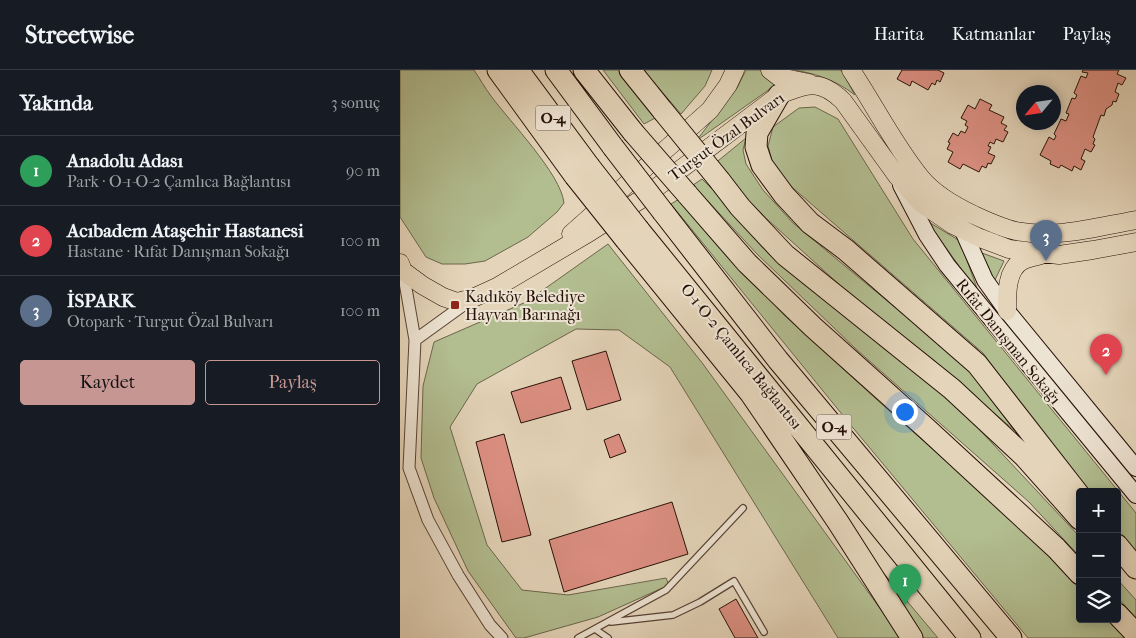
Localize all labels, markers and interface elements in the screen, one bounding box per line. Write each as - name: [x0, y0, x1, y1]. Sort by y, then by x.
- text: Streetwise: [25, 21, 134, 49]
- text: Harita: [874, 24, 924, 45]
- text: Katmanlar: [952, 24, 1035, 45]
- text: Paylaş: [1063, 24, 1111, 45]
- north arrow: [1016, 85, 1061, 130]
- street label: Turgut Özal Bulvarı: [665, 88, 788, 185]
- text: Yakında: [20, 91, 93, 115]
- text: 3 sonuç: [331, 93, 380, 112]
- road number: O-4: [536, 106, 570, 130]
- text: Anadolu Adası: [67, 150, 183, 172]
- text: 1: [33, 161, 39, 180]
- text: 90 m: [346, 161, 380, 180]
- text: Park · O-1-O-2 Çamlıca Bağlantısı: [67, 172, 291, 191]
- text: Acıbadem Ataşehir Hastanesi: [67, 220, 304, 242]
- pin: 3: [1030, 220, 1062, 261]
- text: 2: [32, 231, 40, 250]
- text: 100 m: [340, 231, 380, 250]
- text: Hastane · Rıfat Danışman Sokağı: [67, 242, 290, 261]
- street label: Rıfat Danışman Sokağı: [951, 275, 1065, 409]
- street label: O-1-O-2 Çamlıca Bağlantısı: [676, 280, 806, 434]
- place label: Kadıköy Belediye Hayvan Barınağı: [465, 287, 585, 324]
- text: İSPARK: [67, 290, 135, 312]
- marker: Kadıköy Belediye Hayvan Barınağı: [449, 299, 461, 311]
- text: 3: [33, 301, 39, 320]
- text: 100 m: [340, 301, 380, 320]
- text: Otopark · Turgut Özal Bulvarı: [67, 312, 273, 331]
- pin: 2: [1090, 334, 1122, 375]
- button: Kaydet: [20, 360, 195, 405]
- button: Paylaş: [205, 360, 380, 405]
- your location: [892, 399, 918, 425]
- road number: O-4: [816, 414, 852, 440]
- map controls: [1076, 488, 1121, 623]
- button: +: [1076, 488, 1121, 533]
- button: −: [1076, 533, 1121, 578]
- pin: 1: [889, 564, 921, 605]
- button: layers: [1076, 578, 1121, 623]

